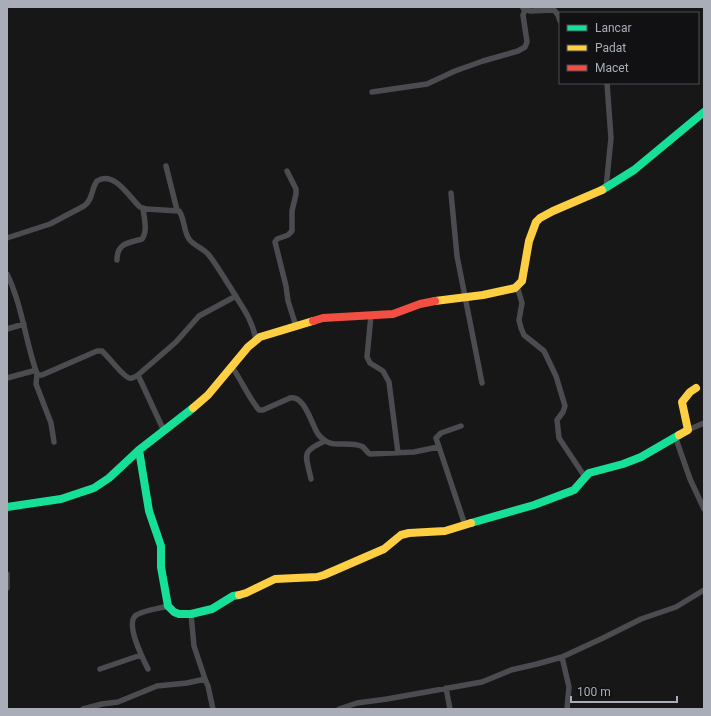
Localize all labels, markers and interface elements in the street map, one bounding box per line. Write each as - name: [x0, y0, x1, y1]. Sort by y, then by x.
- legend: [559, 12, 699, 84]
- text: Lancar: [595, 21, 632, 35]
- text: Padat: [595, 41, 626, 55]
- text: Macet: [595, 61, 629, 75]
- scale bar: [571, 678, 677, 704]
- text: 100 m: [577, 685, 611, 699]

